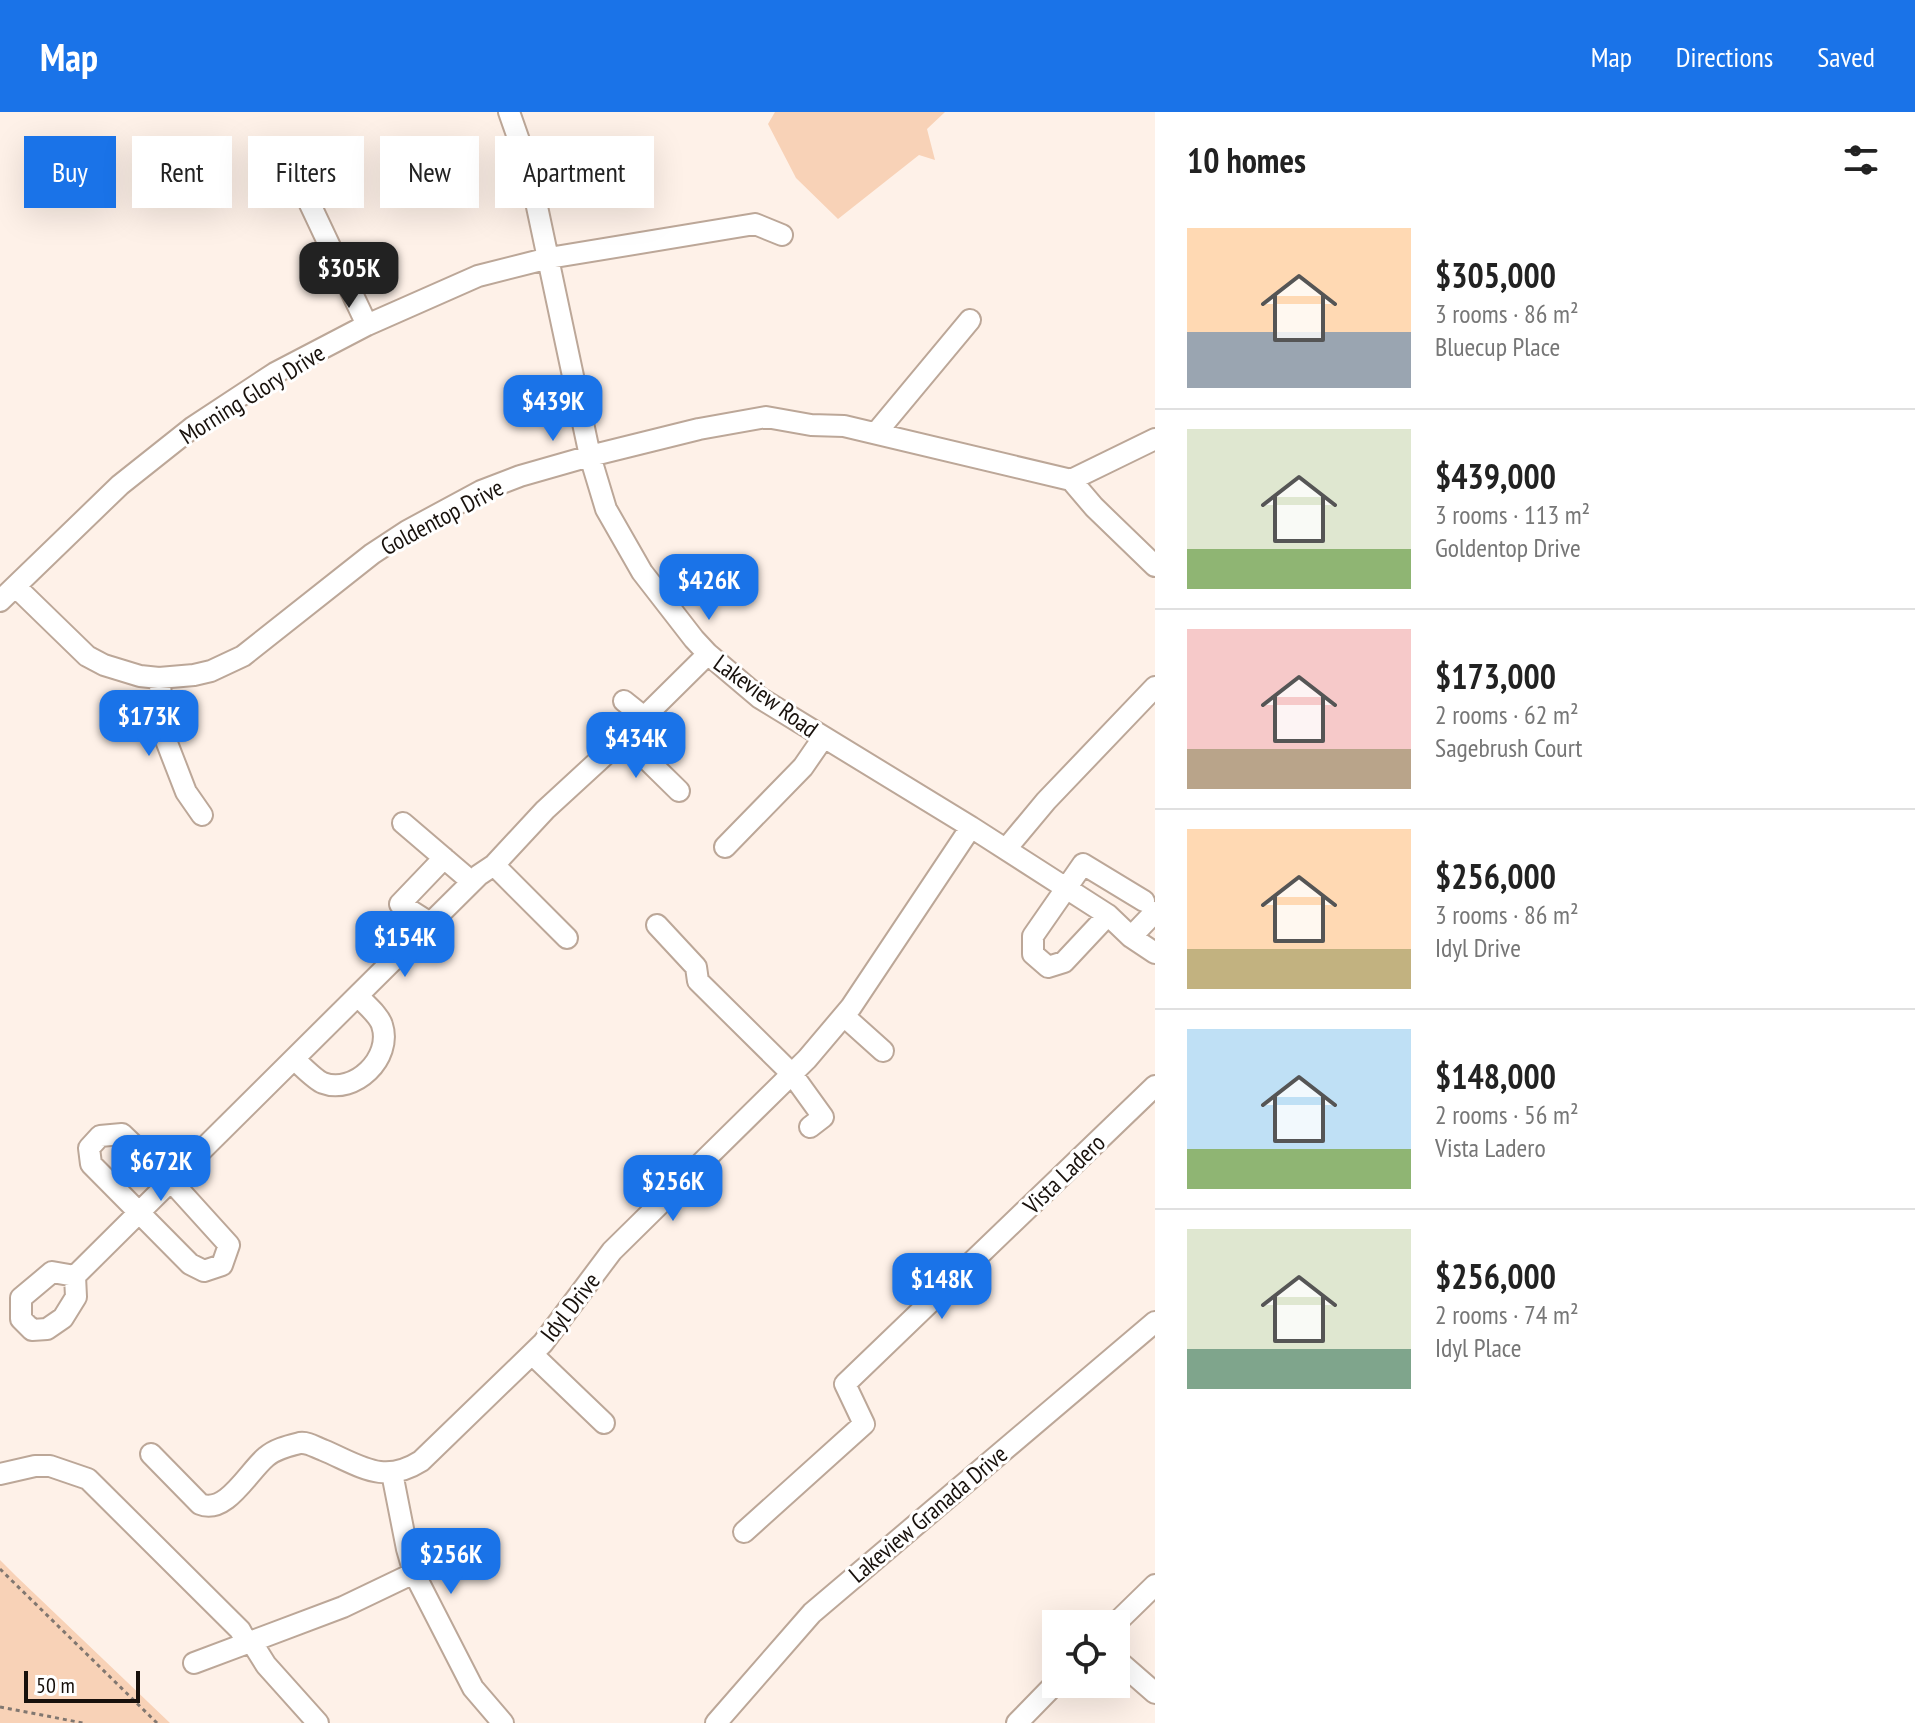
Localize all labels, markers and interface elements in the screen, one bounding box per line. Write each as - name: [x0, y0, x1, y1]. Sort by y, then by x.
- text: Map: [40, 32, 98, 81]
- text: Map: [1591, 38, 1632, 75]
- text: Directions: [1676, 38, 1773, 75]
- text: Saved: [1817, 38, 1875, 75]
- chip: Buy: [24, 136, 116, 208]
- chip: Rent: [132, 136, 232, 208]
- chip: Filters: [248, 136, 364, 208]
- chip: New: [380, 136, 479, 208]
- chip: Apartment: [495, 136, 654, 208]
- text: 10 homes: [1187, 138, 1306, 182]
- icon: filters: [1839, 138, 1883, 182]
- pin: $305K: [293, 242, 405, 310]
- text: $305K: [317, 251, 381, 284]
- text: $305,000: [1435, 253, 1556, 297]
- icon: home: [1251, 260, 1347, 356]
- text: 3 rooms · 86 m²: [1435, 297, 1579, 330]
- text: Bluecup Place: [1435, 330, 1560, 363]
- street label: Morning Glory Drive: [174, 337, 330, 451]
- pin: $439K: [497, 375, 609, 443]
- text: $439K: [521, 384, 585, 417]
- text: $439,000: [1435, 454, 1556, 498]
- icon: home: [1251, 461, 1347, 557]
- street label: Goldentop Drive: [375, 472, 509, 562]
- text: 3 rooms · 113 m²: [1435, 498, 1590, 531]
- text: Goldentop Drive: [1435, 531, 1581, 564]
- pin: $426K: [653, 554, 765, 622]
- text: $426K: [677, 563, 741, 596]
- street label: Lakeview Road: [708, 648, 824, 744]
- text: $173,000: [1435, 654, 1556, 698]
- icon: home: [1251, 661, 1347, 757]
- pin: $173K: [93, 690, 205, 758]
- text: 2 rooms · 62 m²: [1435, 698, 1579, 731]
- text: $173K: [117, 699, 181, 732]
- pin: $434K: [580, 712, 692, 780]
- text: $434K: [604, 721, 668, 754]
- text: Sagebrush Court: [1435, 731, 1583, 764]
- text: $256,000: [1435, 854, 1556, 898]
- icon: home: [1251, 861, 1347, 957]
- text: 3 rooms · 86 m²: [1435, 898, 1579, 931]
- pin: $154K: [349, 911, 461, 979]
- text: $154K: [373, 920, 437, 953]
- text: Idyl Drive: [1435, 931, 1521, 964]
- text: $148,000: [1435, 1054, 1556, 1098]
- icon: home: [1251, 1061, 1347, 1157]
- text: 2 rooms · 56 m²: [1435, 1098, 1579, 1131]
- street label: Vista Ladero: [1016, 1127, 1112, 1221]
- text: Vista Ladero: [1435, 1131, 1546, 1164]
- pin: $672K: [105, 1135, 217, 1203]
- text: $672K: [129, 1144, 193, 1177]
- pin: $256K: [617, 1155, 729, 1223]
- text: $256K: [641, 1164, 705, 1197]
- pin: $148K: [886, 1253, 998, 1321]
- text: $256,000: [1435, 1254, 1556, 1298]
- icon: home: [1251, 1261, 1347, 1357]
- text: $148K: [910, 1262, 974, 1295]
- street label: Idyl Drive: [533, 1266, 607, 1348]
- text: 2 rooms · 74 m²: [1435, 1298, 1579, 1331]
- text: Idyl Place: [1435, 1331, 1521, 1364]
- street label: Lakeview Granada Drive: [842, 1439, 1014, 1589]
- pin: $256K: [395, 1528, 507, 1596]
- text: $256K: [419, 1537, 483, 1570]
- map controls: [1042, 1610, 1130, 1698]
- button: locate: [1042, 1610, 1130, 1698]
- scale bar: [24, 1667, 140, 1703]
- text: 50 m: [36, 1671, 75, 1699]

